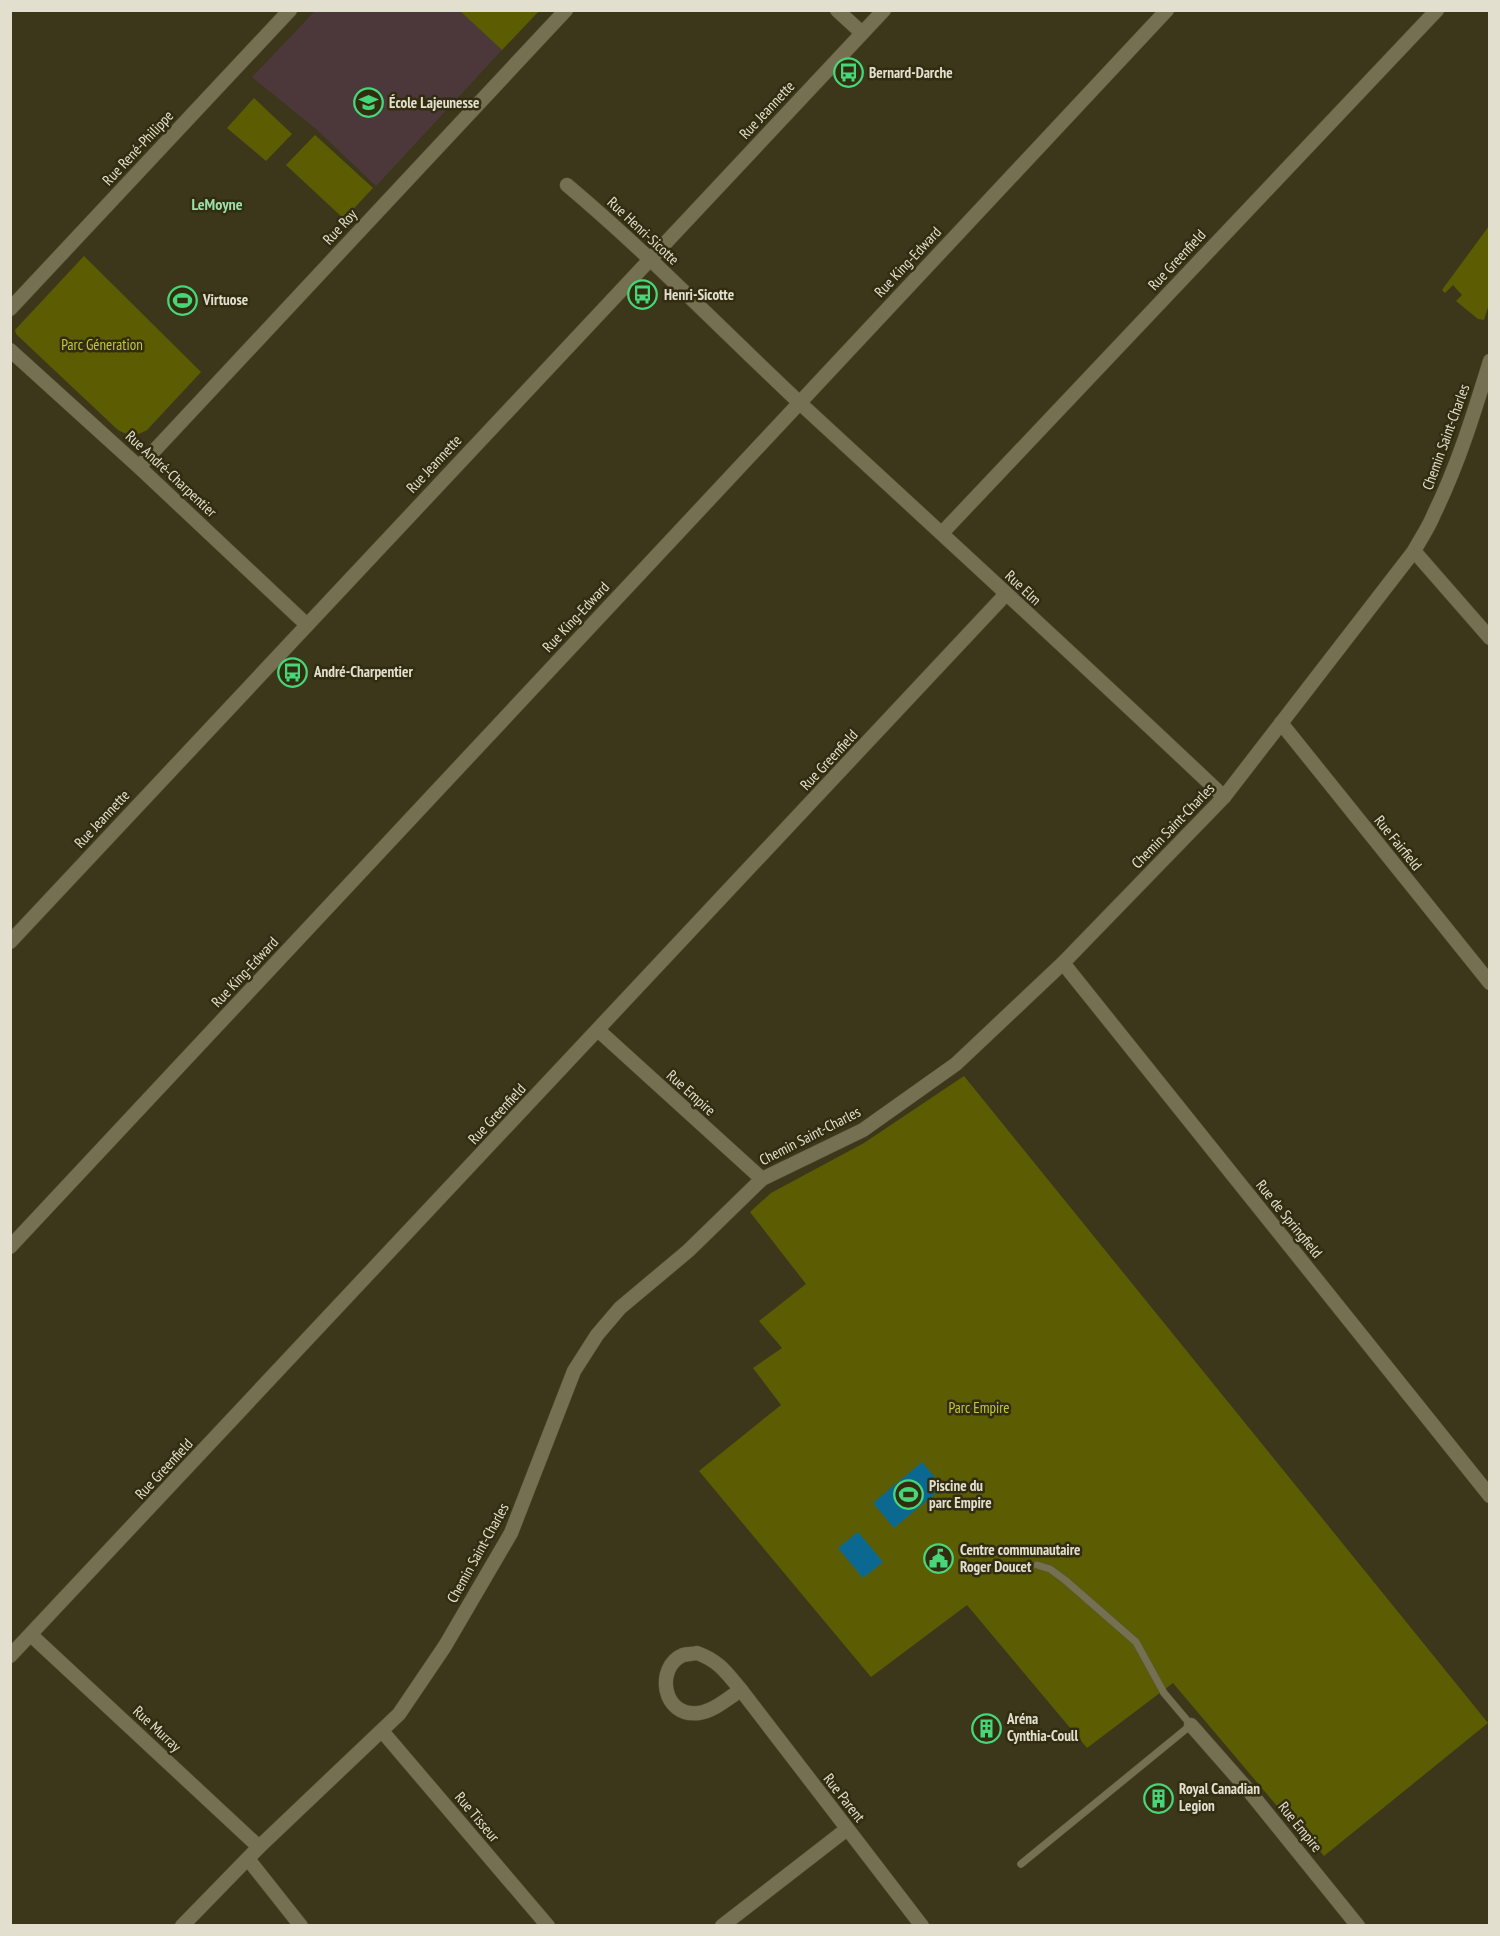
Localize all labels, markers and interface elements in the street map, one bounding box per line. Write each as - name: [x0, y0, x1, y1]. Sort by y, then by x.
- bus stop icon: Bernard-Darche: [832, 57, 864, 89]
- place label: Bernard-Darche: [869, 63, 953, 82]
- street label: Rue Jeannette: [735, 77, 798, 143]
- school or university icon: École Lajeunesse: [352, 87, 384, 119]
- place label: École Lajeunesse: [389, 93, 479, 112]
- street label: Rue René-Philippe: [98, 106, 177, 189]
- street label: Rue Henri-Sicotte: [604, 193, 683, 269]
- district label: LeMoyne: [191, 194, 243, 214]
- street label: Rue Roy: [318, 205, 361, 248]
- street label: Rue King-Edward: [870, 222, 945, 301]
- street label: Rue Greenfield: [1144, 225, 1210, 294]
- bus stop icon: Henri-Sicotte: [627, 279, 659, 311]
- sports icon: Virtuose: [166, 284, 198, 316]
- place label: Henri-Sicotte: [664, 285, 734, 304]
- place label: Virtuose: [202, 290, 248, 309]
- park label: Parc Géneration: [61, 335, 143, 354]
- street label: Chemin Saint-Charles: [1418, 381, 1473, 492]
- street label: Rue André-Charpentier: [122, 426, 222, 521]
- street label: Rue Jeannette: [402, 431, 465, 497]
- street label: Rue Elm: [1001, 566, 1045, 609]
- street label: Rue King-Edward: [538, 577, 613, 656]
- bus stop icon: André-Charpentier: [277, 656, 309, 688]
- place label: André-Charpentier: [313, 662, 413, 681]
- street label: Rue Greenfield: [796, 725, 862, 794]
- street label: Chemin Saint-Charles: [1127, 779, 1218, 872]
- street label: Rue Jeannette: [70, 786, 133, 852]
- street label: Rue Fairfield: [1370, 811, 1426, 874]
- street label: Rue King-Edward: [207, 932, 282, 1011]
- street label: Rue Empire: [663, 1066, 720, 1120]
- street label: Rue Greenfield: [464, 1079, 530, 1148]
- street label: Chemin Saint-Charles: [756, 1102, 864, 1169]
- street label: Rue de Springfield: [1252, 1176, 1327, 1262]
- park label: Parc Empire: [949, 1398, 1010, 1417]
- street label: Rue Greenfield: [131, 1434, 197, 1503]
- place label: Piscine du parc Empire: [929, 1476, 992, 1512]
- sports icon: Piscine du parc Empire: [892, 1479, 924, 1511]
- street label: Chemin Saint-Charles: [442, 1500, 513, 1606]
- place label: Centre communautaire Roger Doucet: [960, 1540, 1081, 1576]
- public building icon: Centre communautaire Roger Doucet: [923, 1543, 955, 1575]
- street label: Rue Murray: [129, 1702, 186, 1756]
- place label: Aréna Cynthia-Coull: [1006, 1709, 1078, 1745]
- building icon: Aréna Cynthia-Coull: [970, 1712, 1002, 1744]
- street label: Rue Parent: [820, 1770, 869, 1826]
- place label: Royal Canadian Legion: [1179, 1779, 1260, 1815]
- building icon: Royal Canadian Legion: [1142, 1782, 1174, 1814]
- street label: Rue Tisseur: [451, 1788, 504, 1846]
- street label: Rue Empire: [1274, 1798, 1326, 1856]

